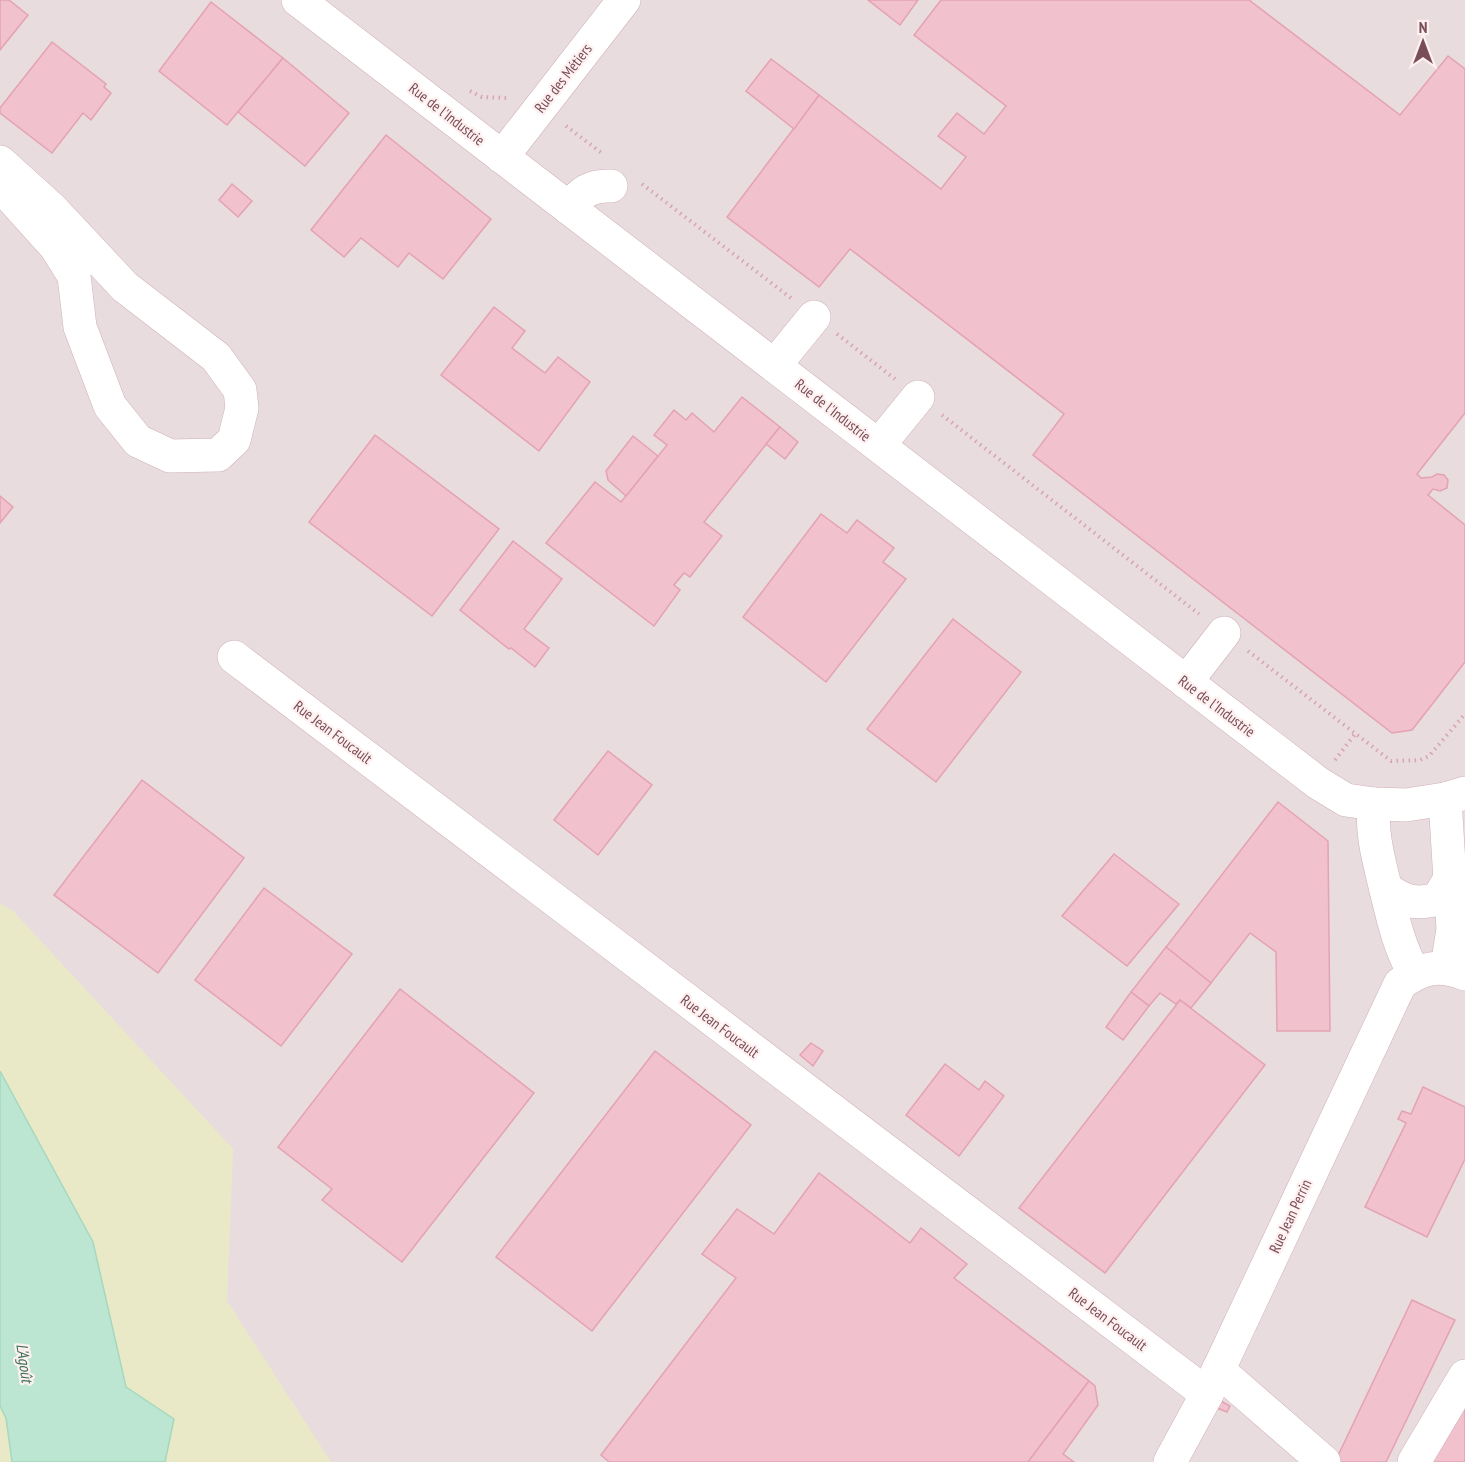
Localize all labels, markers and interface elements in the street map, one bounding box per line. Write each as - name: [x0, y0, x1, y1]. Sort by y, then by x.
- north arrow: [1393, 12, 1453, 72]
- text: N: [1419, 17, 1427, 37]
- street label: Rue des Métiers: [530, 40, 596, 116]
- street label: Rue de l'Industrie: [405, 78, 489, 150]
- street label: Rue de l'Industrie: [791, 374, 875, 446]
- street label: Rue de l'Industrie: [1175, 671, 1259, 741]
- street label: Rue Jean Foucault: [290, 696, 376, 768]
- street label: Rue Jean Foucault: [677, 990, 763, 1062]
- street label: Rue Jean Perrin: [1265, 1176, 1315, 1256]
- street label: Rue Jean Foucault: [1065, 1283, 1151, 1355]
- water label: L'Agoût: [12, 1342, 38, 1385]

